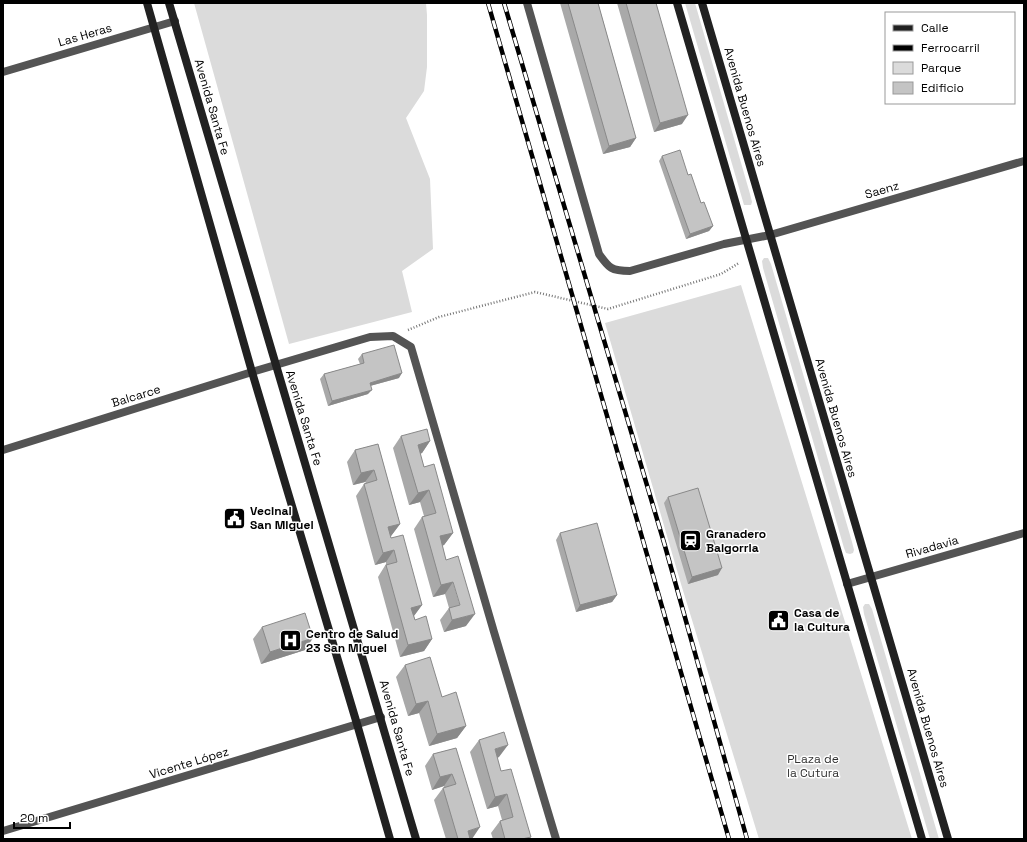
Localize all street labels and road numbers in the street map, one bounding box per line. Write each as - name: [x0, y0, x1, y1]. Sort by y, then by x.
- street label: Las Heras: [56, 20, 114, 50]
- street label: Avenida Buenos Aires: [720, 46, 770, 168]
- street label: Avenida Santa Fe: [191, 57, 233, 157]
- street label: Saenz: [863, 178, 901, 202]
- street label: Avenida Buenos Aires: [811, 357, 861, 479]
- street label: Avenida Santa Fe: [282, 368, 326, 468]
- street label: Balcarce: [110, 381, 162, 411]
- street label: Rivadavia: [904, 532, 960, 562]
- street label: Avenida Buenos Aires: [903, 667, 953, 789]
- street label: Avenida Santa Fe: [376, 678, 418, 778]
- street label: Vicente López: [147, 743, 231, 783]

